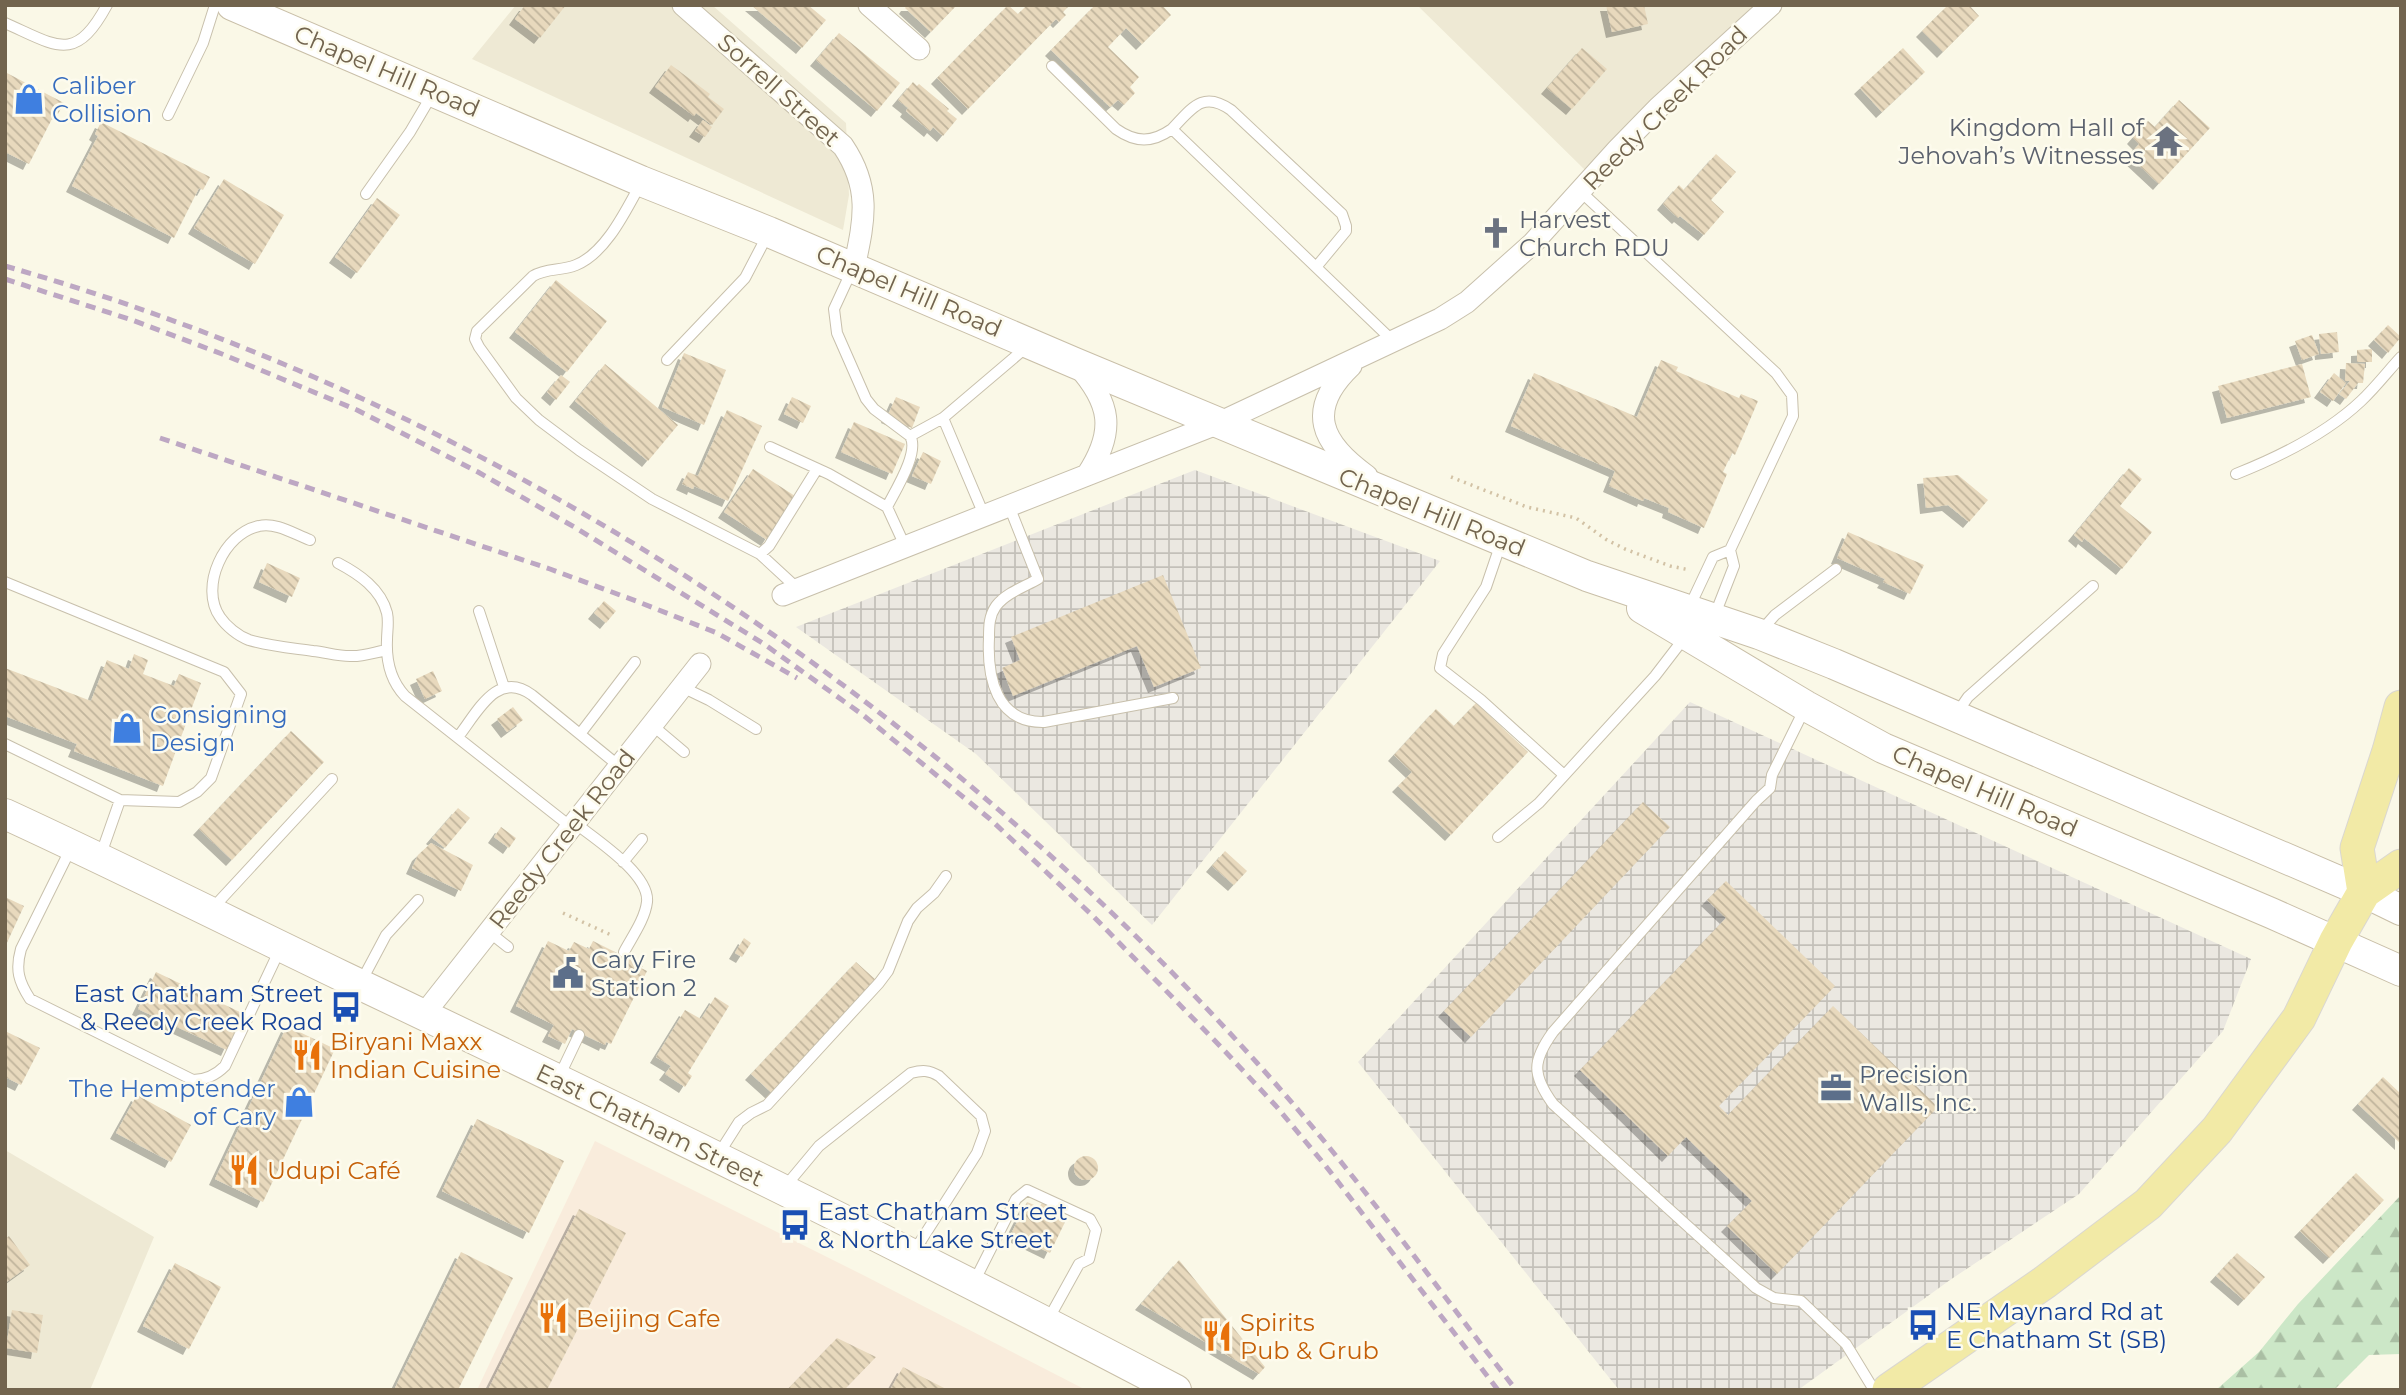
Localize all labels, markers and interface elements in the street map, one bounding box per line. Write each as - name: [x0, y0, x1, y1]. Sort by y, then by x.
- street label: Chapel Hill Road: [290, 19, 484, 123]
- street label: Reedy Creek Road: [1577, 20, 1753, 196]
- street label: Sorrell Street: [712, 27, 846, 153]
- place label: Caliber Collision: [52, 71, 152, 128]
- shop icon: Caliber Collision: [12, 82, 46, 116]
- place label: Kingdom Hall of Jehovah’s Witnesses: [1898, 113, 2145, 170]
- temple icon: Kingdom Hall of Jehovah’s Witnesses: [2150, 124, 2184, 158]
- place label: Harvest Church RDU: [1519, 205, 1670, 262]
- church icon: Harvest Church RDU: [1479, 216, 1513, 250]
- street label: Chapel Hill Road: [812, 239, 1006, 343]
- street label: Chapel Hill Road: [1334, 461, 1530, 563]
- place label: Consigning Design: [150, 700, 288, 757]
- shop icon: Consigning Design: [110, 711, 144, 745]
- street label: Chapel Hill Road: [1888, 739, 2082, 843]
- street label: Reedy Creek Road: [483, 743, 641, 935]
- place label: Cary Fire Station 2: [591, 945, 697, 1002]
- public building icon: Cary Fire Station 2: [551, 956, 585, 990]
- place label: East Chatham Street & Reedy Creek Road: [73, 979, 323, 1036]
- bus stop icon: East Chatham Street & Reedy Creek Road: [329, 990, 363, 1024]
- place label: Biryani Maxx Indian Cuisine: [330, 1027, 501, 1084]
- restaurant icon: Biryani Maxx Indian Cuisine: [290, 1038, 324, 1072]
- street label: East Chatham Street: [531, 1057, 769, 1193]
- place label: Precision Walls, Inc.: [1859, 1060, 1977, 1117]
- office icon: Precision Walls, Inc.: [1819, 1071, 1853, 1105]
- place label: The Hemptender of Cary: [69, 1074, 276, 1131]
- shop icon: The Hemptender of Cary: [282, 1085, 316, 1119]
- restaurant icon: Udupi Café: [227, 1153, 261, 1187]
- place label: Udupi Café: [267, 1156, 401, 1185]
- place label: East Chatham Street & North Lake Street: [818, 1197, 1068, 1254]
- bus stop icon: East Chatham Street & North Lake Street: [778, 1208, 812, 1242]
- place label: NE Maynard Rd at E Chatham St (SB): [1946, 1297, 2167, 1354]
- restaurant icon: Beijing Cafe: [536, 1301, 570, 1335]
- place label: Beijing Cafe: [576, 1304, 720, 1333]
- place label: Spirits Pub & Grub: [1240, 1308, 1379, 1365]
- bus stop icon: NE Maynard Rd at E Chatham St (SB): [1906, 1308, 1940, 1342]
- restaurant icon: Spirits Pub & Grub: [1200, 1319, 1234, 1353]

